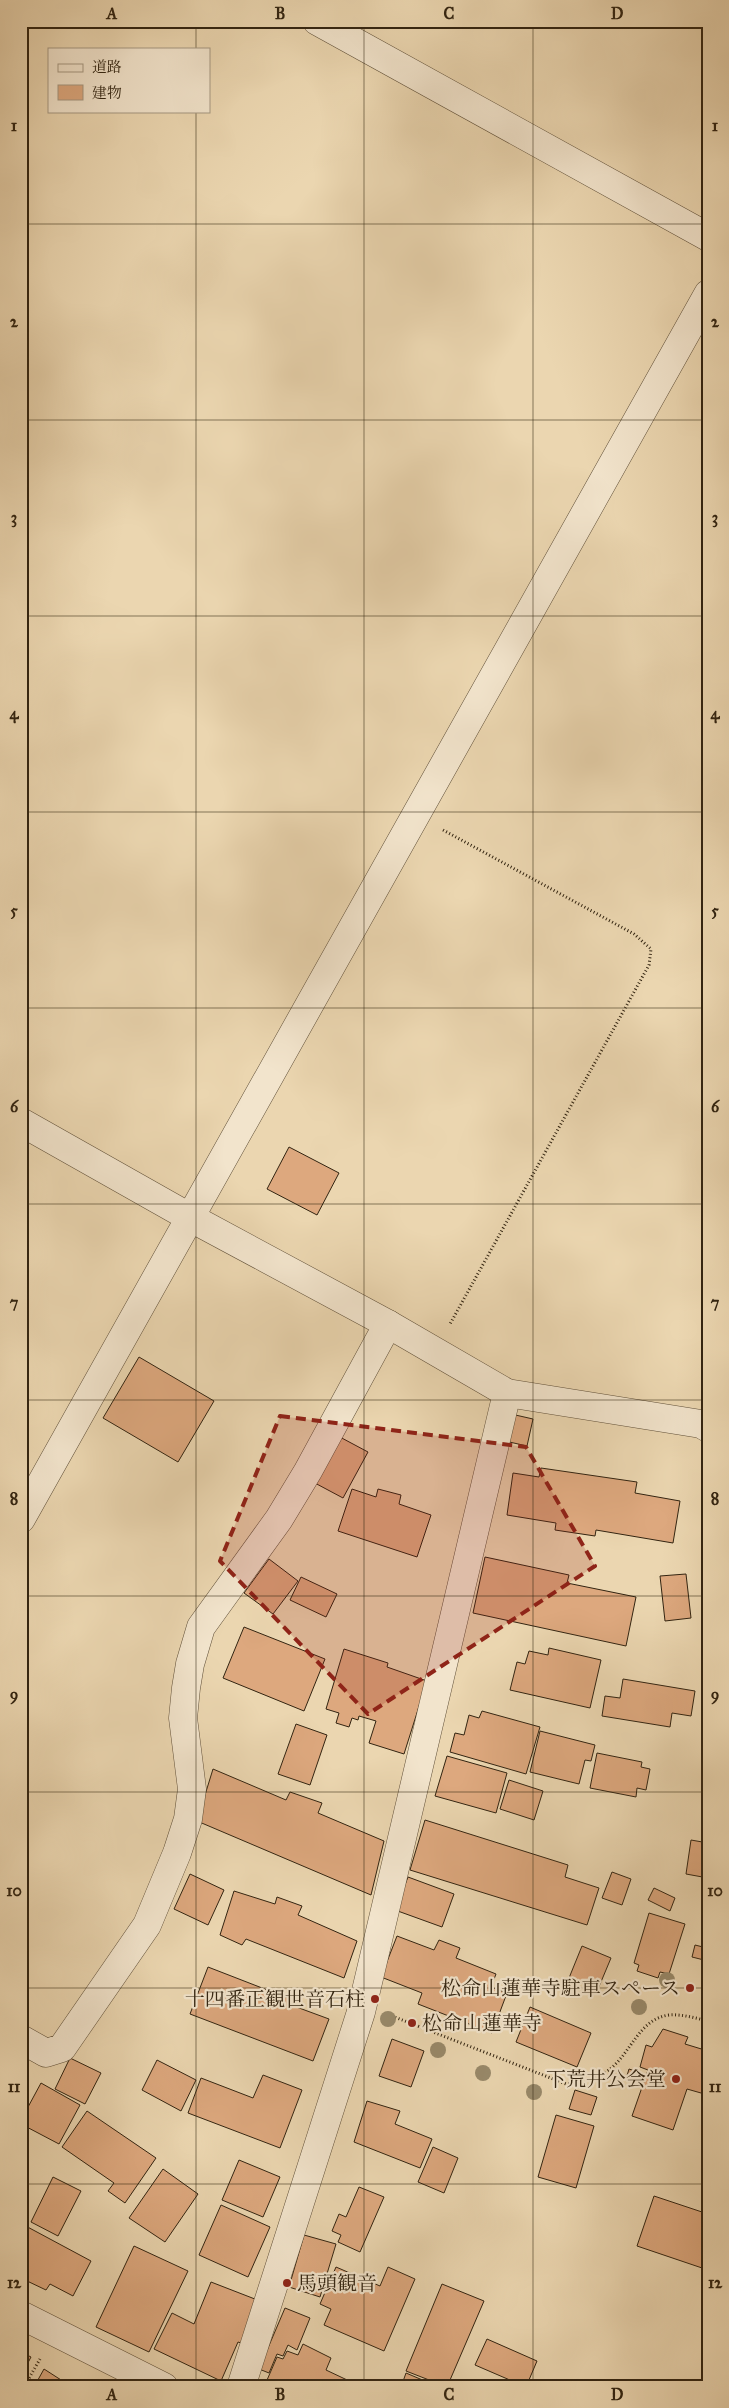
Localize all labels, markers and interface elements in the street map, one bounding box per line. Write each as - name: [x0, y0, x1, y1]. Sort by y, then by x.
- text: A: [106, 4, 118, 23]
- text: B: [275, 4, 285, 23]
- text: C: [444, 4, 455, 23]
- text: D: [611, 4, 624, 23]
- legend: [48, 48, 210, 112]
- text: 道路: [92, 58, 122, 76]
- text: 建物: [92, 84, 122, 102]
- text: 1: [11, 116, 18, 135]
- text: 1: [712, 116, 719, 135]
- text: 2: [10, 312, 19, 331]
- text: 2: [711, 312, 720, 331]
- text: 3: [11, 508, 17, 528]
- text: 3: [712, 508, 718, 528]
- text: 4: [10, 704, 20, 724]
- text: 4: [711, 704, 721, 724]
- text: 5: [10, 901, 18, 920]
- text: 5: [711, 901, 719, 920]
- text: 6: [10, 1097, 19, 1116]
- text: 6: [711, 1097, 720, 1116]
- text: 7: [10, 1293, 19, 1312]
- text: 7: [711, 1293, 720, 1312]
- text: 8: [10, 1489, 18, 1508]
- text: 8: [711, 1489, 719, 1508]
- text: 9: [10, 1685, 18, 1705]
- text: 9: [711, 1685, 719, 1705]
- text: 10: [6, 1881, 22, 1900]
- text: 10: [707, 1881, 723, 1900]
- place label: 松命山蓮華寺駐車スペース: [441, 1976, 680, 2000]
- marker: 松命山蓮華寺駐車スペース: [684, 1982, 696, 1994]
- place label: 十四番正観世音石柱: [185, 1987, 365, 2011]
- marker: 十四番正観世音石柱: [369, 1993, 381, 2005]
- place label: 松命山蓮華寺: [422, 2011, 542, 2035]
- marker: 松命山蓮華寺: [406, 2017, 418, 2029]
- place label: 下荒井公会堂: [546, 2067, 666, 2091]
- marker: 下荒井公会堂: [670, 2073, 682, 2085]
- text: 11: [8, 2077, 21, 2096]
- text: 11: [709, 2077, 722, 2096]
- place label: 馬頭観音: [297, 2271, 377, 2295]
- text: 12: [7, 2273, 22, 2292]
- text: 12: [708, 2273, 723, 2292]
- marker: 馬頭観音: [281, 2277, 293, 2289]
- text: A: [106, 2385, 118, 2404]
- text: B: [275, 2385, 285, 2404]
- text: C: [444, 2385, 455, 2404]
- text: D: [611, 2385, 624, 2404]

